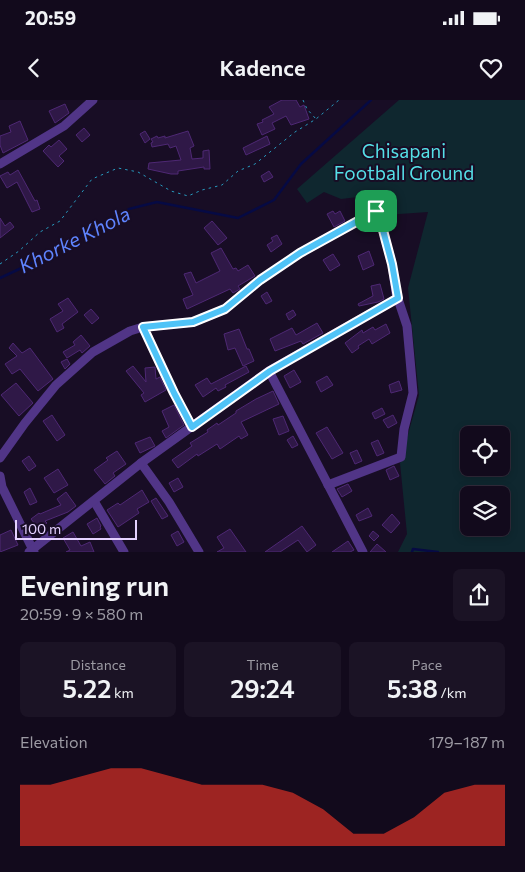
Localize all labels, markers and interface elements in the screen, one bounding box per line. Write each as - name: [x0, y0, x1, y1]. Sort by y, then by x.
- text: 20:59: [25, 6, 76, 29]
- icon: back: [20, 54, 48, 82]
- text: Kadence: [219, 54, 306, 81]
- icon: heart: [477, 54, 505, 82]
- park label: Chisapani Football Ground: [334, 139, 474, 184]
- pin: [355, 190, 397, 232]
- icon: arrive: [362, 197, 390, 225]
- water label: Khorke Khola: [14, 201, 134, 277]
- map controls: [460, 426, 510, 536]
- button: locate: [460, 426, 510, 476]
- button: layers: [460, 486, 510, 536]
- scale bar: [15, 517, 138, 540]
- text: 100 m: [22, 520, 61, 537]
- text: Evening run: [20, 568, 169, 602]
- button: share: [453, 569, 505, 621]
- text: 20:59 · 9 × 580 m: [20, 604, 143, 623]
- text: Distance: [70, 656, 126, 673]
- text: Time: [246, 656, 279, 673]
- text: Pace: [412, 656, 442, 673]
- text: 5.22: [63, 673, 111, 703]
- text: 29:24: [230, 673, 295, 703]
- text: 5:38: [387, 673, 438, 703]
- text: km: [111, 684, 134, 701]
- text: /km: [438, 684, 467, 701]
- text: Elevation: [20, 732, 88, 751]
- text: 179–187 m: [429, 732, 505, 751]

